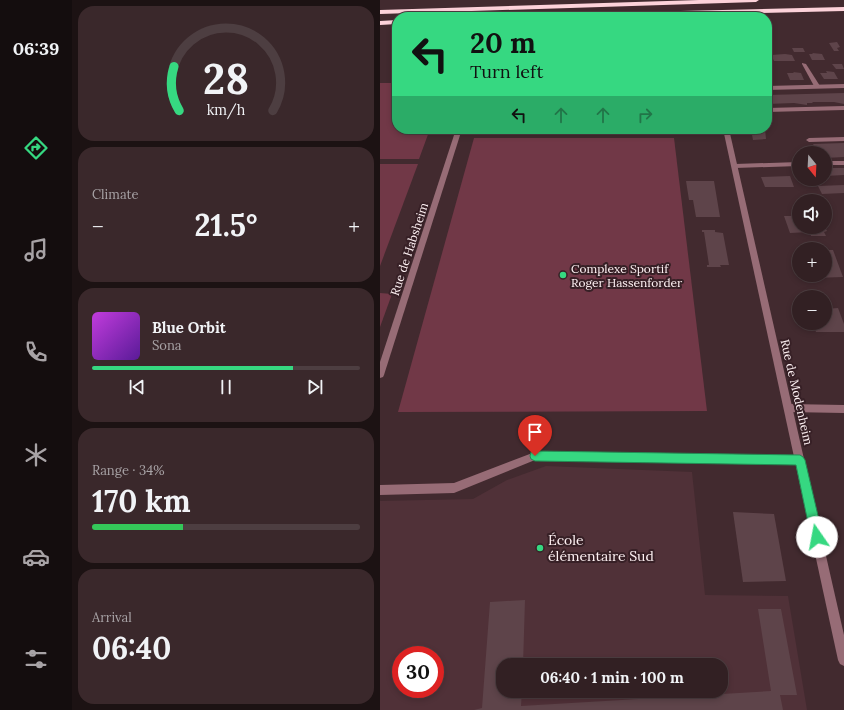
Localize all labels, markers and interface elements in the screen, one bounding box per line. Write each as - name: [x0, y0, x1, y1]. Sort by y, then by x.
- text: 20 m: [470, 25, 536, 61]
- icon: left: [404, 28, 456, 80]
- text: 06:39: [13, 37, 59, 60]
- text: 28: [203, 52, 249, 105]
- text: Turn left: [470, 60, 543, 83]
- text: km/h: [207, 101, 246, 120]
- icon: left: [508, 104, 530, 126]
- icon: ahead: [550, 104, 572, 126]
- icon: ahead: [592, 104, 614, 126]
- icon: right: [634, 104, 656, 126]
- icon: directions: [22, 134, 50, 162]
- north arrow: [792, 146, 832, 186]
- map controls: [792, 146, 832, 330]
- text: Climate: [92, 186, 139, 203]
- button: sound: [792, 194, 832, 234]
- street label: Rue de Habsheim: [387, 200, 431, 297]
- text: 21.5°: [195, 206, 257, 244]
- text: −: [92, 212, 104, 240]
- text: +: [348, 212, 360, 240]
- icon: music: [22, 236, 50, 264]
- button: +: [792, 242, 832, 282]
- place label: Complexe Sportif Roger Hassenforder: [571, 261, 683, 290]
- marker: Complexe Sportif Roger Hassenforder: [558, 270, 568, 280]
- button: −: [792, 290, 832, 330]
- text: Blue Orbit: [152, 318, 226, 337]
- text: Sona: [152, 337, 182, 354]
- icon: phone: [22, 338, 50, 366]
- street label: Rue de Modenheim: [778, 338, 817, 447]
- icon: previous: [126, 376, 148, 398]
- icon: pause: [215, 376, 237, 398]
- icon: next: [304, 376, 326, 398]
- pin: [518, 415, 552, 456]
- icon: arrive: [524, 421, 546, 443]
- icon: climate: [22, 441, 50, 469]
- text: Range · 34%: [92, 462, 165, 479]
- text: 170 km: [92, 482, 191, 520]
- position arrow: [796, 516, 838, 558]
- place label: École élémentaire Sud: [548, 531, 654, 565]
- icon: car: [22, 543, 50, 571]
- marker: École élémentaire Sud: [535, 543, 545, 553]
- text: Arrival: [92, 609, 132, 626]
- text: 06:40: [92, 629, 171, 667]
- icon: filters: [22, 645, 50, 673]
- speed limit sign: 30: [392, 646, 444, 698]
- text: 06:40 · 1 min · 100 m: [540, 668, 684, 687]

